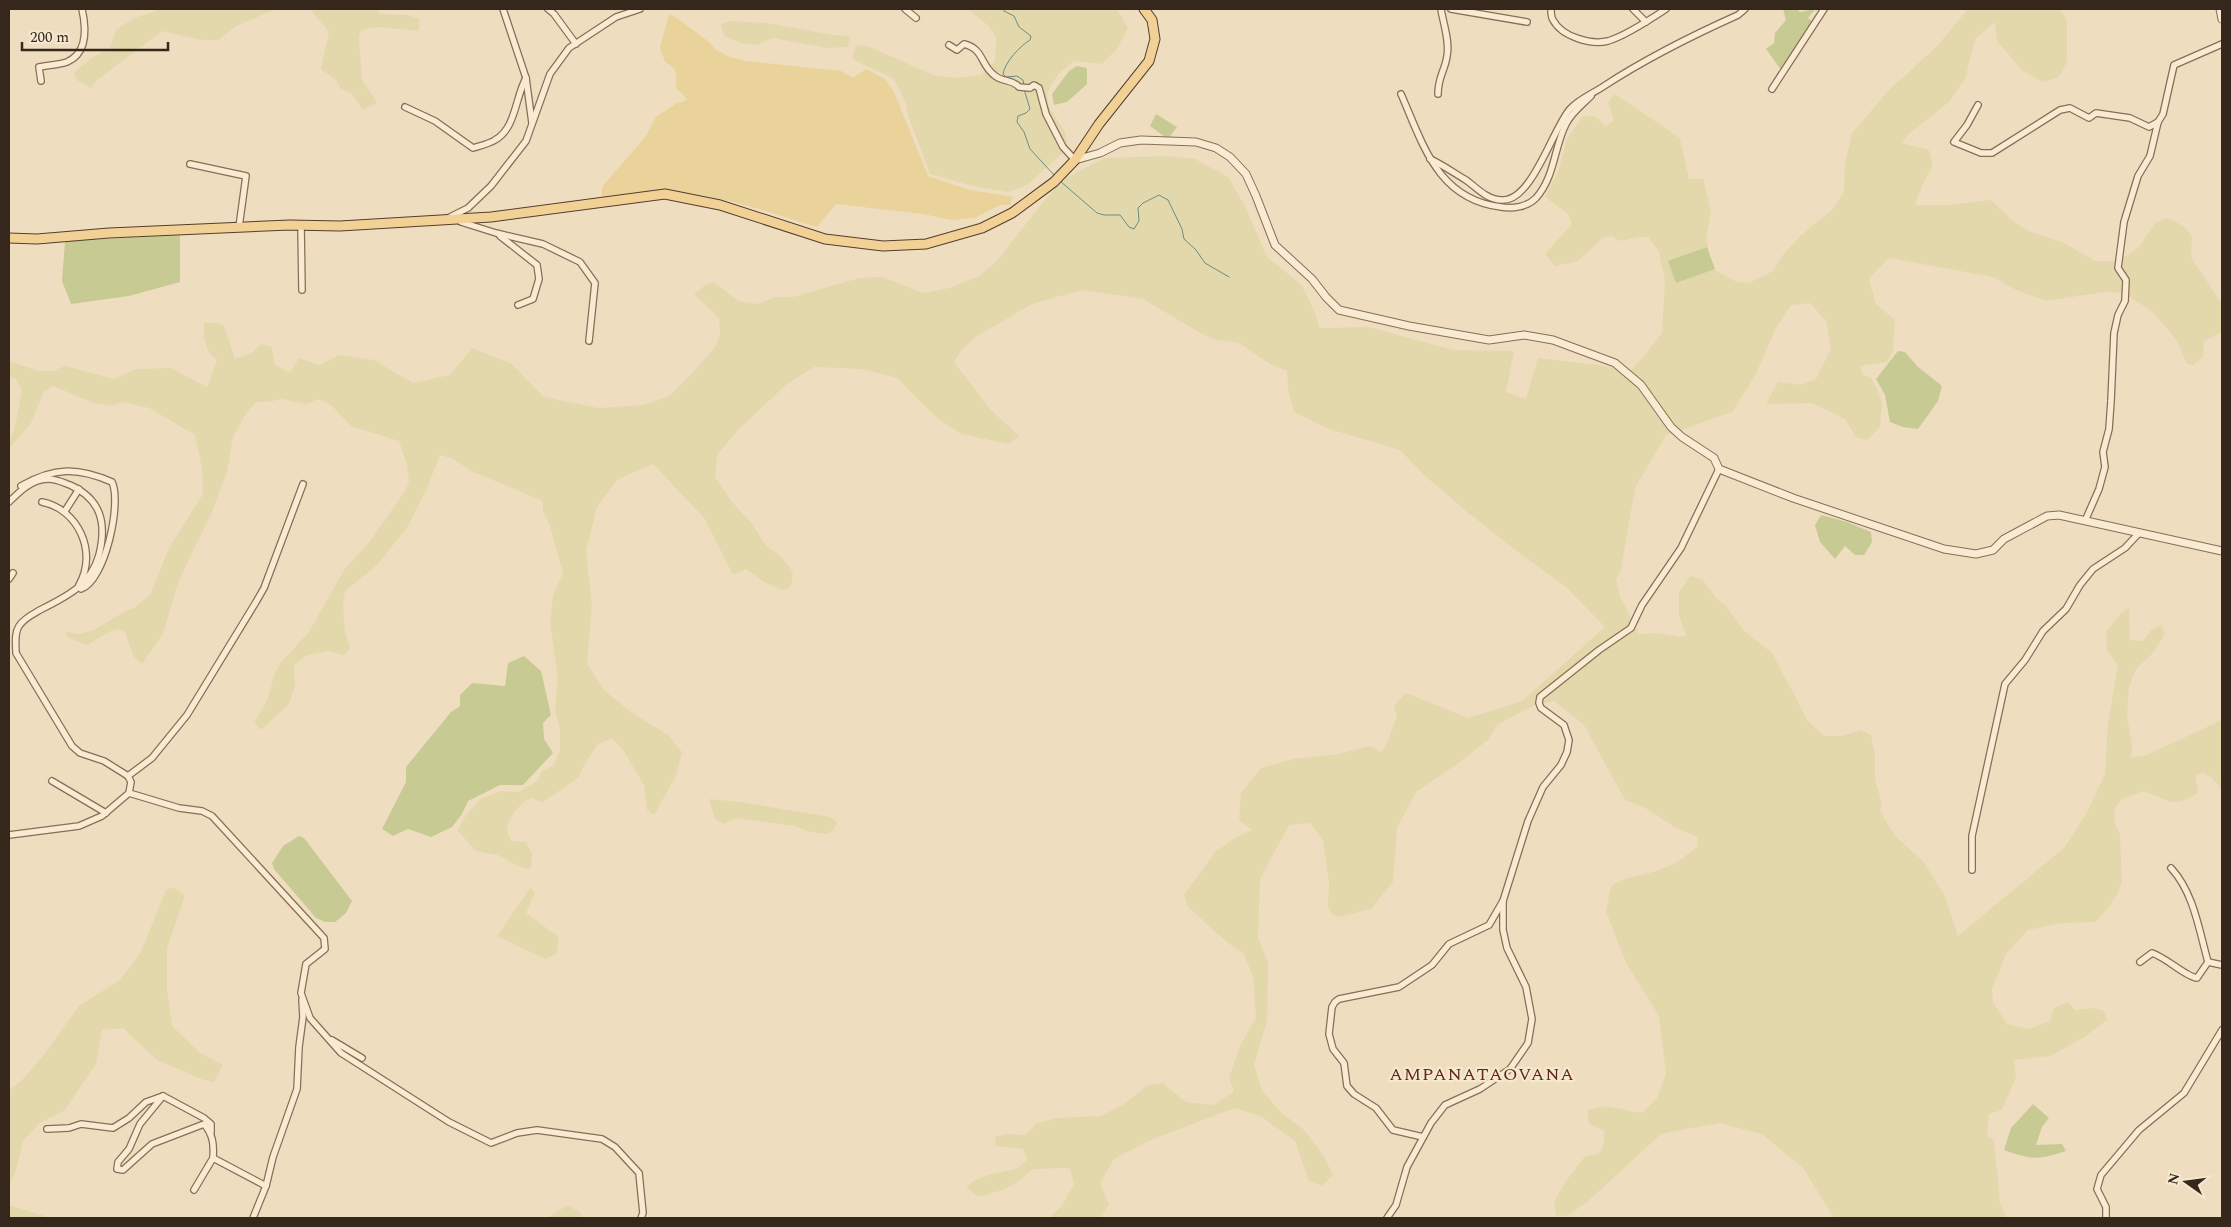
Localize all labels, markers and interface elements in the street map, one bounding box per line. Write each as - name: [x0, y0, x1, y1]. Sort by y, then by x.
- scale bar: [22, 20, 169, 52]
- text: 200 m: [30, 26, 69, 49]
- district label: AMPANATAOVANA: [1389, 1061, 1575, 1088]
- north arrow: [2161, 1157, 2211, 1207]
- text: N: [2162, 1171, 2185, 1187]

